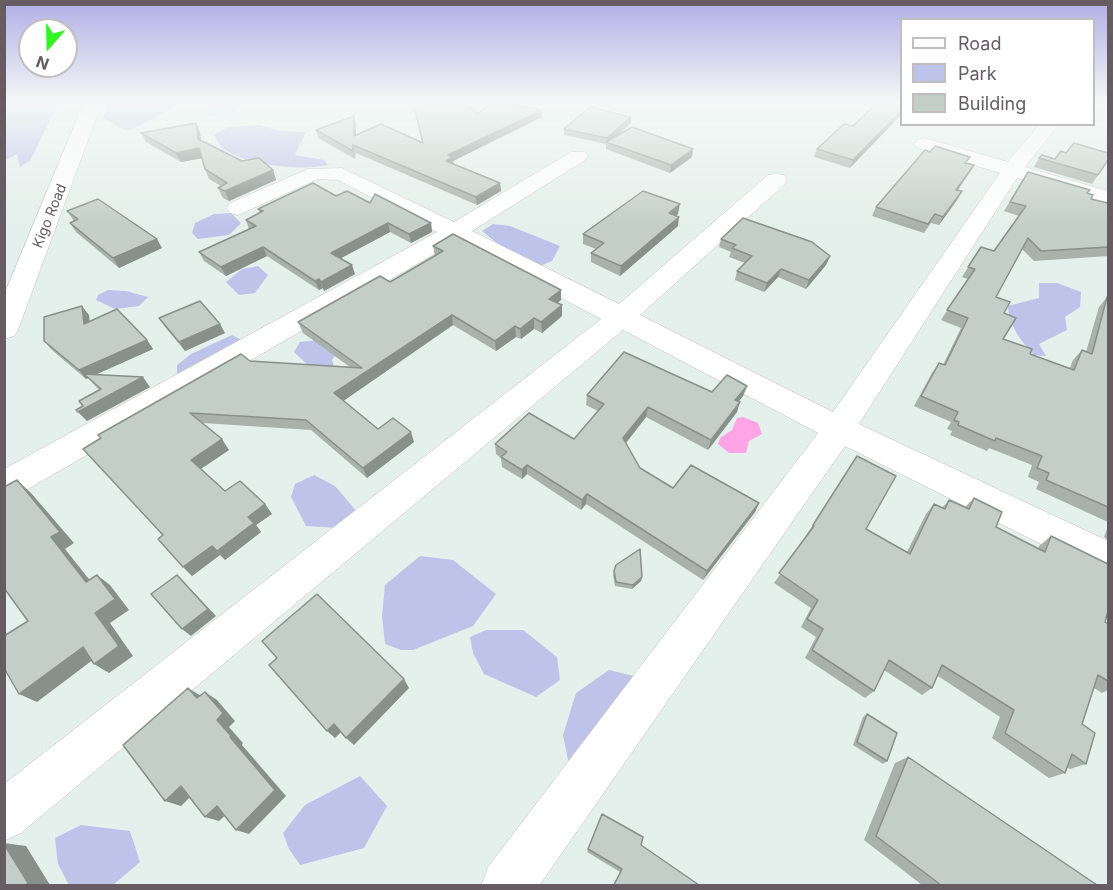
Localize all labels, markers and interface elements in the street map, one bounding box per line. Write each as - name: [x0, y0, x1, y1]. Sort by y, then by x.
- north arrow: [18, 18, 78, 78]
- legend: [900, 18, 1095, 126]
- text: Road: [958, 33, 1001, 54]
- text: N: [33, 52, 52, 75]
- text: Park: [958, 63, 997, 84]
- text: Building: [958, 93, 1026, 114]
- street label: Kigo Road: [30, 181, 70, 251]

